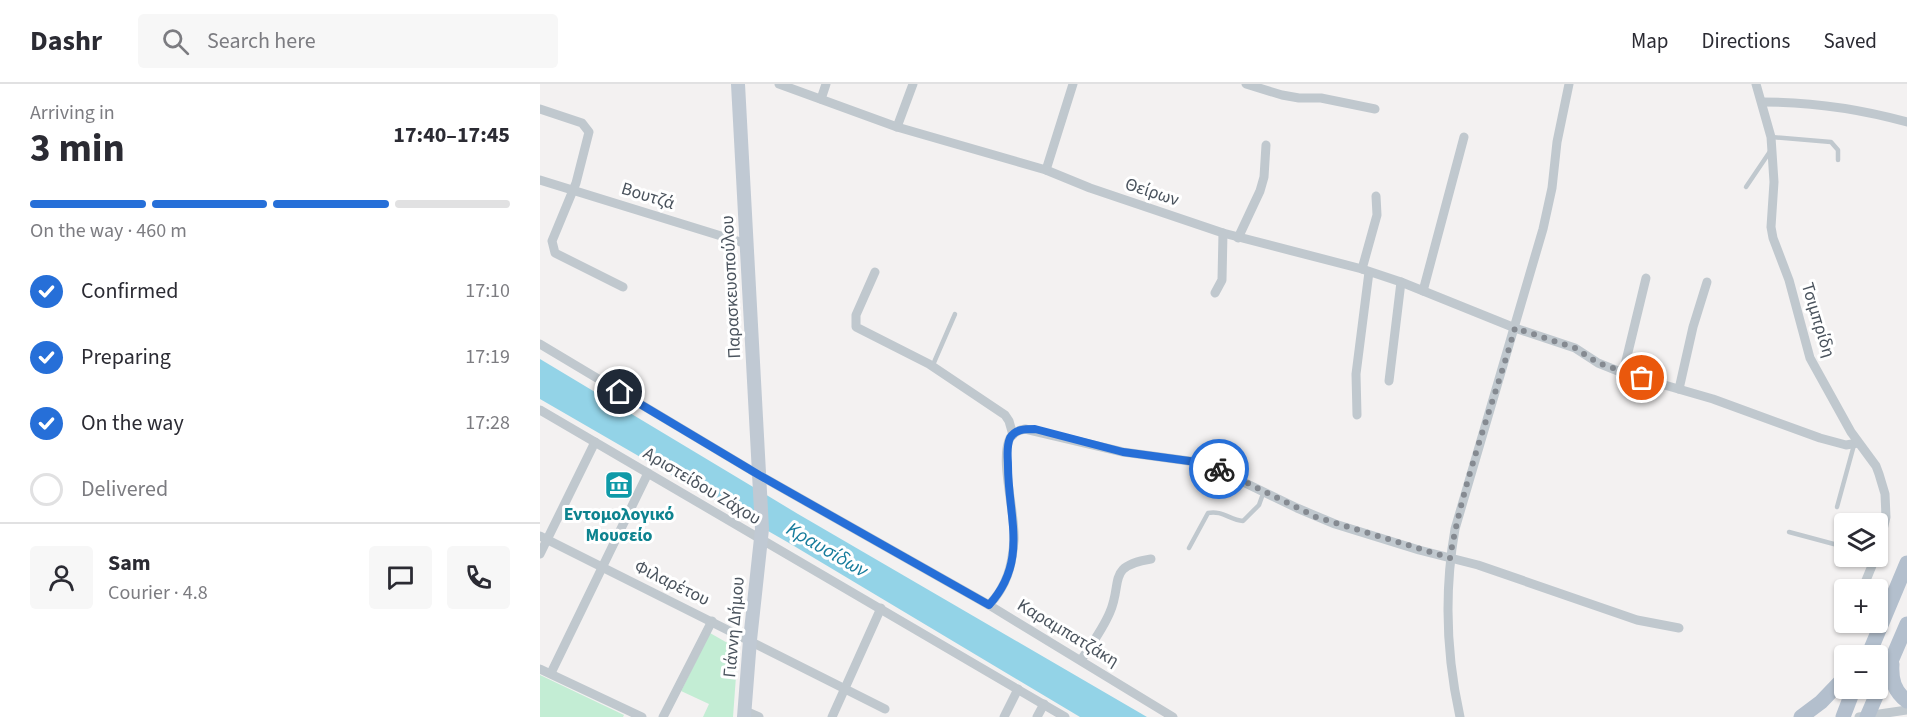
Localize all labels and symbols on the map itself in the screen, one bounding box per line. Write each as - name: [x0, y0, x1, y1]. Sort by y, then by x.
- street label: Θείρων: [1122, 172, 1183, 213]
- street label: Βουτζά: [618, 176, 678, 216]
- street label: Παρασκευοπούλου: [715, 215, 747, 359]
- street label: Τσιμπρίδη: [1795, 279, 1841, 361]
- pin: [1616, 352, 1667, 403]
- pin: [594, 366, 645, 417]
- courier: [1189, 439, 1249, 499]
- street label: Αριστείδου Ζάχου: [638, 441, 766, 531]
- museum icon: Εντομολογικό Mουσείο: [603, 469, 635, 501]
- place label: Εντομολογικό Mουσείο: [564, 502, 674, 548]
- water label: Κραυσίδων: [781, 515, 874, 585]
- street label: Φιλαρέτου: [630, 554, 714, 612]
- street label: Γιάννη Δήμου: [717, 575, 751, 679]
- street label: Καραμπατζάκη: [1012, 593, 1124, 673]

